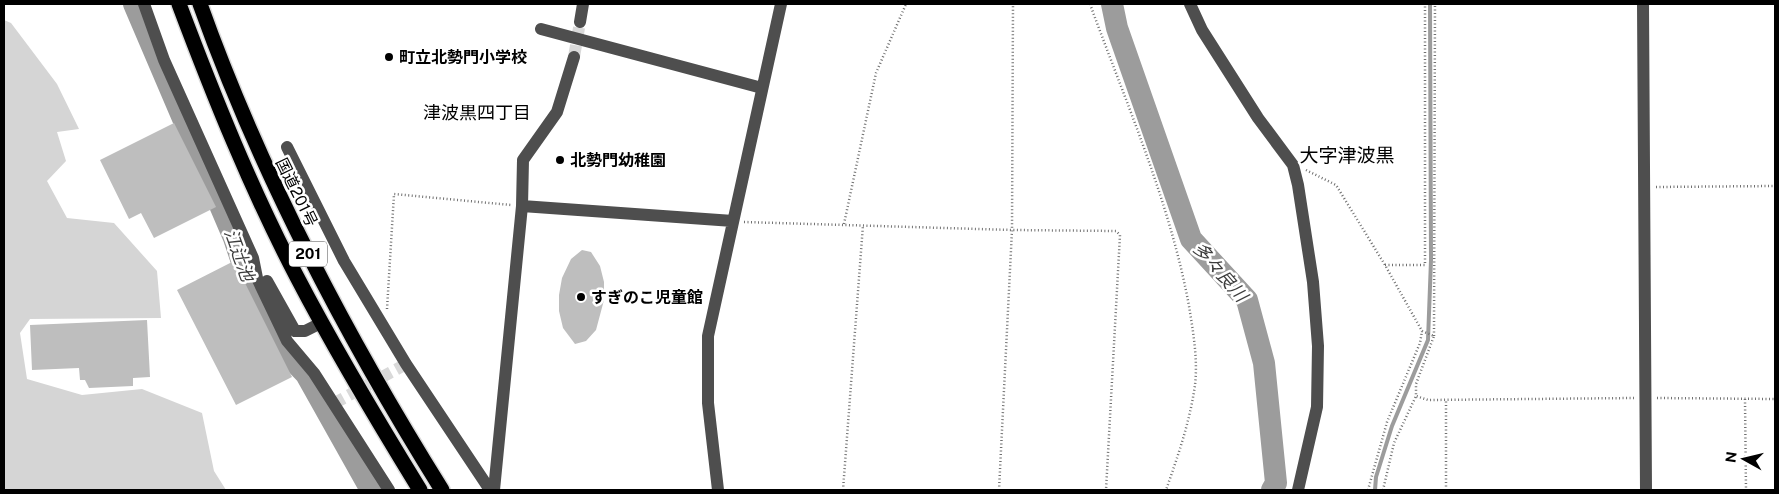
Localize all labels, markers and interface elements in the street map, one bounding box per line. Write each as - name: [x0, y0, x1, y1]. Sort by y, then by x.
- place label: 町立北勢門小学校: [399, 48, 527, 67]
- marker: 町立北勢門小学校: [383, 51, 395, 63]
- district label: 津波黒四丁目: [423, 102, 531, 123]
- district label: 大字津波黒: [1299, 144, 1395, 166]
- place label: 北勢門幼稚園: [570, 151, 666, 170]
- marker: 北勢門幼稚園: [554, 154, 566, 166]
- street label: 国道201号: [272, 155, 321, 230]
- water label: 江辻池: [220, 226, 259, 286]
- water label: 多々良川: [1189, 238, 1253, 307]
- road number: 201: [289, 242, 327, 266]
- place label: すぎのこ児童館: [591, 288, 703, 307]
- marker: すぎのこ児童館: [575, 291, 587, 303]
- north arrow: [1719, 434, 1769, 484]
- text: N: [1722, 451, 1740, 464]

